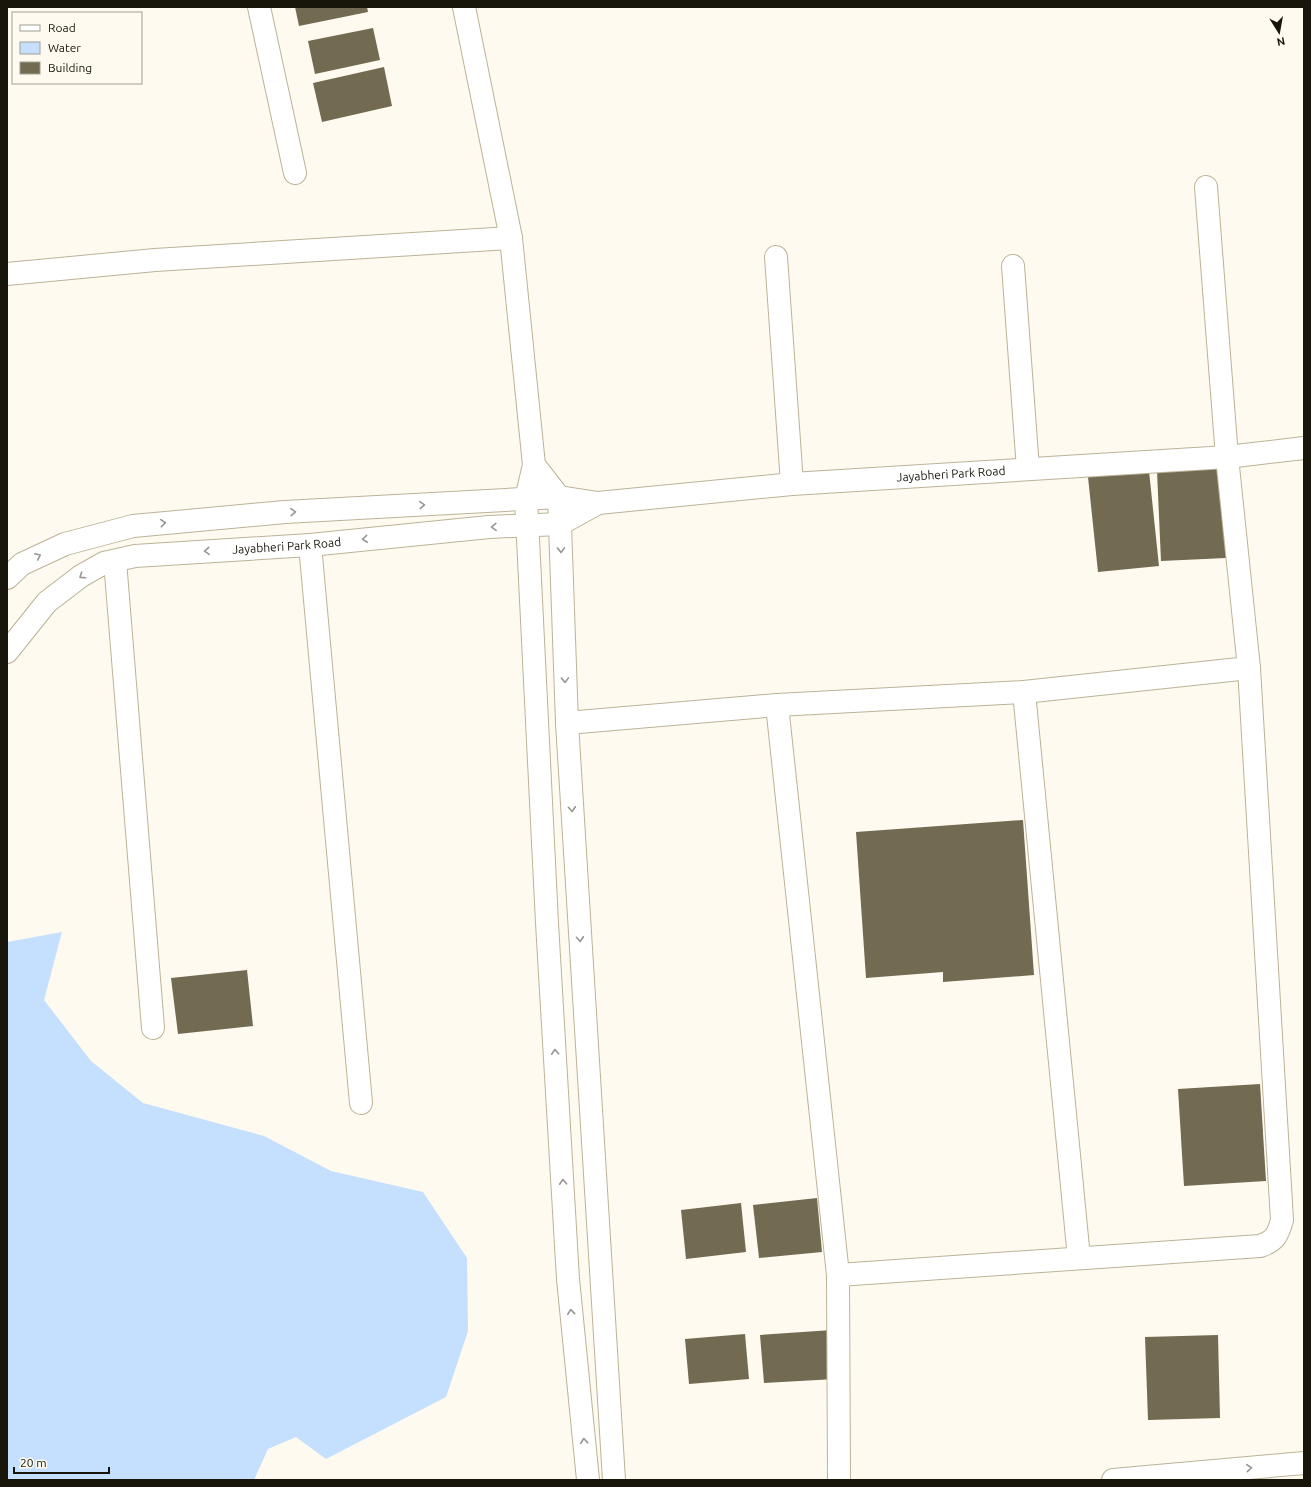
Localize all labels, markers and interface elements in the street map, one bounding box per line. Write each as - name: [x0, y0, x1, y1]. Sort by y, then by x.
- legend: [12, 12, 142, 84]
- north arrow: [1259, 12, 1299, 52]
- text: Road: [48, 21, 76, 34]
- text: N: [1276, 35, 1286, 48]
- text: Water: [48, 41, 81, 54]
- text: Building: [48, 61, 92, 74]
- street label: Jayabheri Park Road: [896, 464, 1006, 484]
- one-way arrow: [419, 500, 425, 509]
- one-way arrow: [290, 508, 296, 516]
- one-way arrow: [160, 519, 166, 528]
- one-way arrow: [491, 523, 497, 531]
- one-way arrow: [362, 534, 368, 543]
- street label: Jayabheri Park Road: [232, 535, 342, 556]
- one-way arrow: [204, 547, 210, 556]
- one-way arrow: [556, 547, 565, 553]
- one-way arrow: [34, 553, 42, 561]
- one-way arrow: [79, 571, 86, 579]
- one-way arrow: [561, 677, 570, 683]
- one-way arrow: [568, 806, 577, 812]
- one-way arrow: [576, 936, 585, 942]
- one-way arrow: [551, 1049, 559, 1055]
- one-way arrow: [558, 1179, 567, 1185]
- one-way arrow: [567, 1309, 576, 1315]
- one-way arrow: [580, 1438, 589, 1444]
- scale bar: [14, 1449, 109, 1475]
- text: 20 m: [20, 1456, 47, 1469]
- one-way arrow: [1246, 1463, 1252, 1472]

